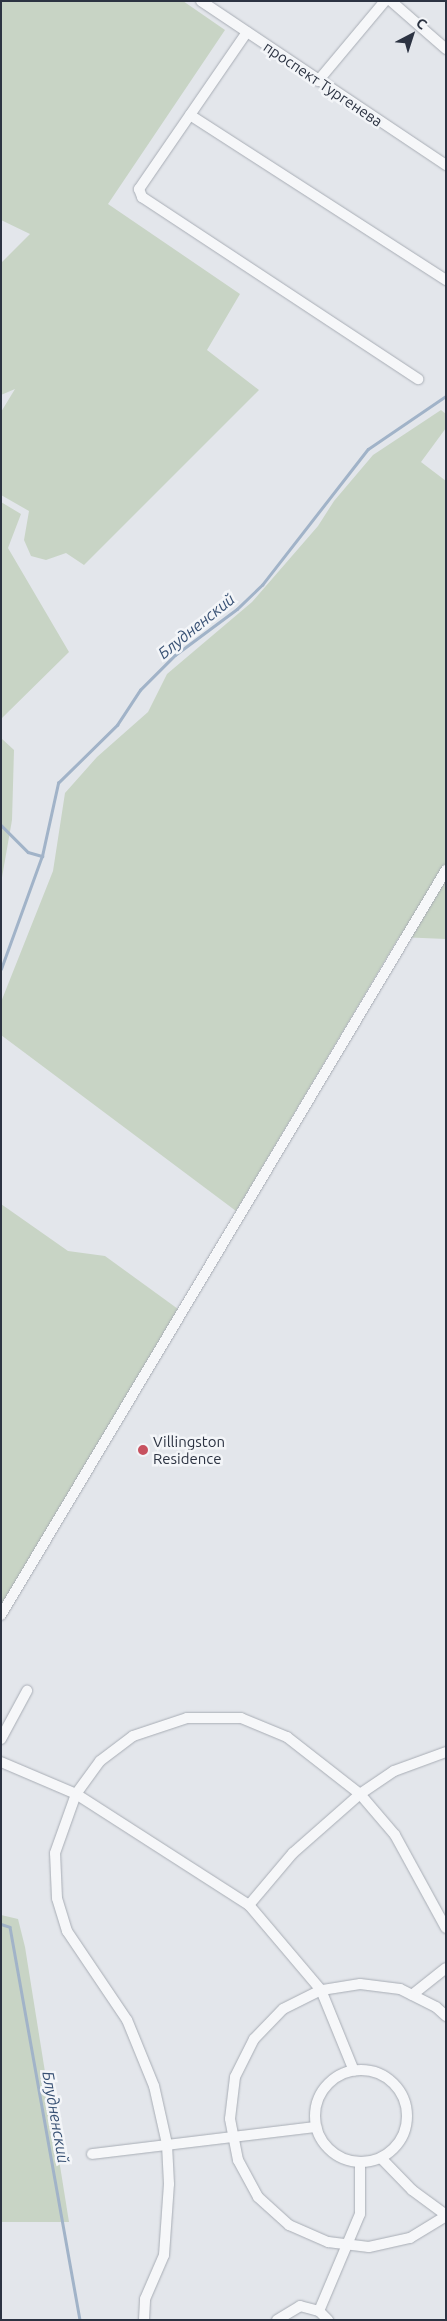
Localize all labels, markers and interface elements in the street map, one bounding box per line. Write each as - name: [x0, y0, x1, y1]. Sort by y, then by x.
- north arrow: [387, 10, 437, 60]
- text: С: [413, 14, 430, 33]
- street label: проспект Тургенева: [260, 38, 386, 130]
- water label: Блудненский: [154, 589, 238, 663]
- place label: Villingston Residence: [153, 1432, 225, 1467]
- marker: Villingston Residence: [137, 1444, 149, 1456]
- water label: Блудненский: [38, 2069, 74, 2165]

